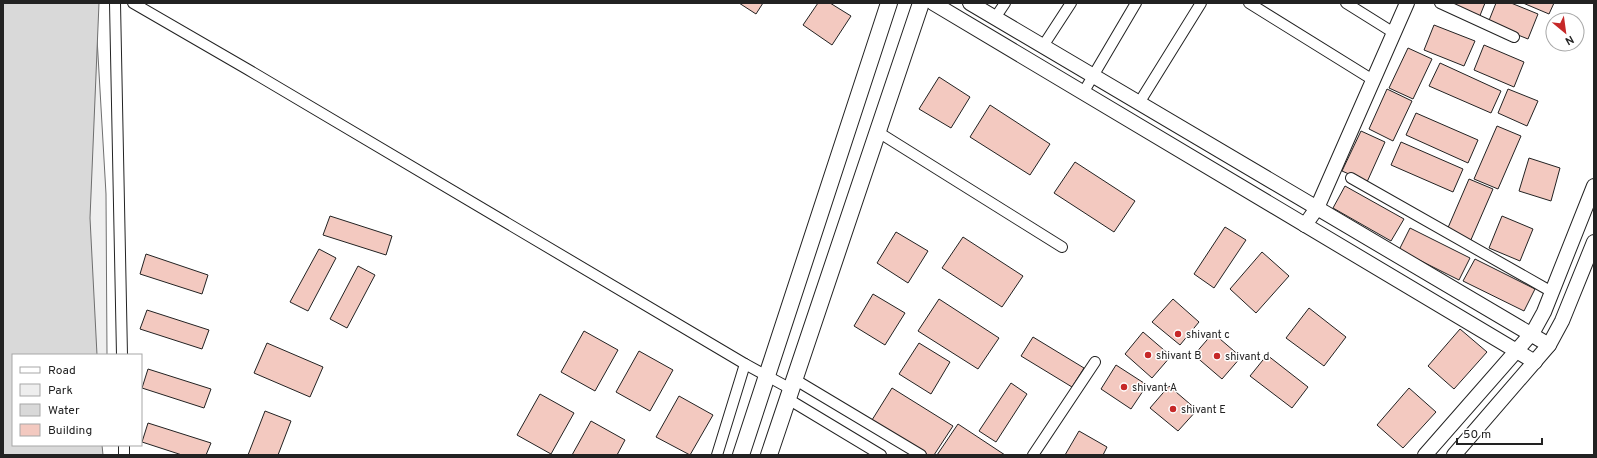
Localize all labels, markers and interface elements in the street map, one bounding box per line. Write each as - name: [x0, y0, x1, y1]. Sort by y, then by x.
- north arrow: [1545, 12, 1585, 52]
- text: N: [1563, 32, 1576, 48]
- place label: shivant c: [1186, 328, 1230, 342]
- marker: shivant c: [1173, 329, 1183, 339]
- place label: shivant B: [1156, 349, 1201, 363]
- marker: shivant B: [1143, 350, 1153, 360]
- place label: shivant d: [1225, 350, 1269, 364]
- marker: shivant d: [1212, 351, 1222, 361]
- legend: [12, 354, 142, 446]
- text: Road: [48, 363, 76, 379]
- place label: shivant A: [1132, 381, 1177, 395]
- marker: shivant A: [1119, 382, 1129, 392]
- text: Park: [48, 383, 73, 399]
- text: Water: [48, 403, 80, 419]
- place label: shivant E: [1181, 403, 1226, 417]
- marker: shivant E: [1168, 404, 1178, 414]
- scale bar: [1457, 420, 1542, 446]
- text: Building: [48, 423, 92, 439]
- text: 50 m: [1463, 427, 1491, 443]

